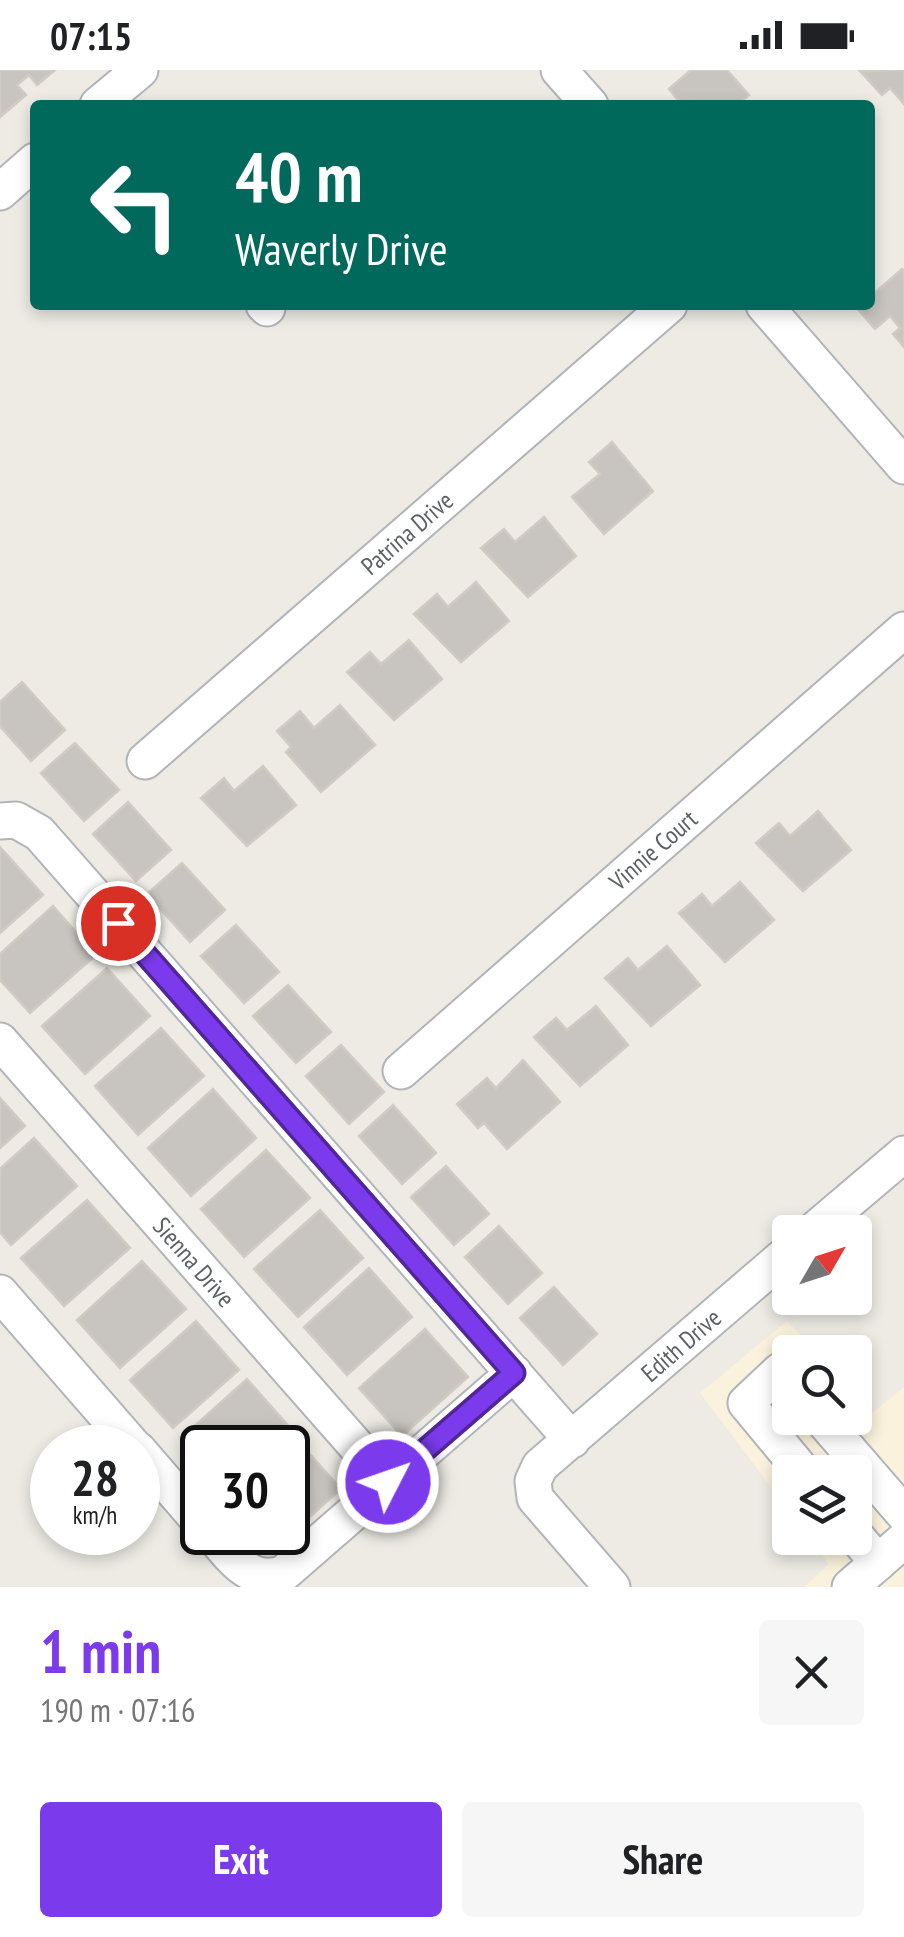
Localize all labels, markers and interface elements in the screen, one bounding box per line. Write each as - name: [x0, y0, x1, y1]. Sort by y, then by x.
- text: 07:15: [50, 11, 132, 60]
- text: 40 m: [235, 131, 363, 221]
- icon: left: [70, 140, 200, 270]
- text: Waverly Drive: [235, 219, 448, 277]
- street label: Patrina Drive: [354, 484, 460, 582]
- street label: Vinnie Court: [601, 803, 704, 898]
- pin: [76, 881, 161, 966]
- icon: arrive: [91, 896, 146, 951]
- street label: Sienna Drive: [146, 1210, 242, 1314]
- north arrow: [772, 1215, 872, 1315]
- map controls: [772, 1215, 872, 1555]
- street label: Edith Drive: [634, 1302, 728, 1388]
- button: search: [772, 1335, 872, 1435]
- speed limit sign: 30: [180, 1425, 310, 1555]
- position arrow: [336, 1430, 440, 1534]
- text: 28: [71, 1445, 119, 1510]
- button: layers: [772, 1455, 872, 1555]
- text: km/h: [73, 1499, 117, 1531]
- text: 1 min: [40, 1612, 161, 1690]
- button: close: [759, 1620, 864, 1725]
- text: 190 m · 07:16: [40, 1689, 195, 1731]
- button: Exit: [40, 1802, 442, 1917]
- button: Share: [462, 1802, 864, 1917]

